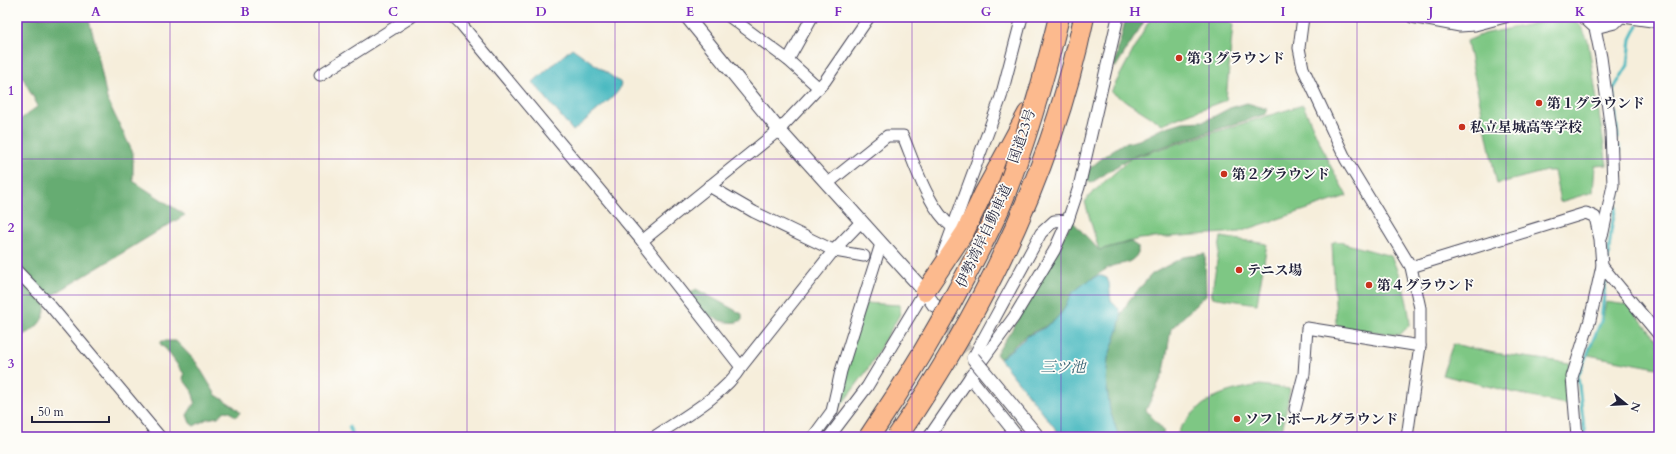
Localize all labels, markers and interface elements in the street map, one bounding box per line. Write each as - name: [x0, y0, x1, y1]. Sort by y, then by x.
- text: A: [91, 3, 101, 21]
- text: B: [240, 3, 250, 21]
- text: C: [388, 3, 398, 21]
- text: D: [535, 3, 547, 21]
- text: E: [686, 3, 694, 21]
- text: F: [834, 3, 842, 21]
- text: G: [981, 3, 992, 21]
- text: H: [1129, 3, 1141, 21]
- text: I: [1280, 3, 1286, 21]
- text: J: [1427, 3, 1434, 21]
- text: K: [1575, 3, 1586, 21]
- place label: 第３グラウンド: [1187, 49, 1285, 68]
- marker: 第３グラウンド: [1174, 53, 1184, 63]
- text: 1: [8, 82, 14, 100]
- place label: 第１グラウンド: [1547, 94, 1645, 113]
- marker: 第１グラウンド: [1534, 98, 1544, 108]
- street label: 国道23号: [1004, 106, 1040, 166]
- place label: 私立星城高等学校: [1470, 118, 1582, 137]
- marker: 私立星城高等学校: [1457, 122, 1467, 132]
- place label: 第２グラウンド: [1232, 165, 1330, 184]
- marker: 第２グラウンド: [1219, 169, 1229, 179]
- street label: 伊勢湾岸自動車道: [952, 181, 1016, 291]
- text: 2: [8, 219, 15, 237]
- place label: テニス場: [1247, 261, 1302, 280]
- marker: テニス場: [1234, 265, 1244, 275]
- place label: 第４グラウンド: [1377, 276, 1475, 295]
- marker: 第４グラウンド: [1364, 280, 1374, 290]
- text: 3: [8, 355, 15, 373]
- water label: 三ツ池: [1040, 357, 1087, 377]
- north arrow: [1606, 384, 1646, 424]
- scale bar: [32, 398, 109, 424]
- text: N: [1626, 400, 1644, 414]
- text: 50 m: [38, 404, 65, 420]
- place label: ソフトボールグラウンド: [1245, 410, 1398, 429]
- marker: ソフトボールグラウンド: [1232, 414, 1242, 424]

